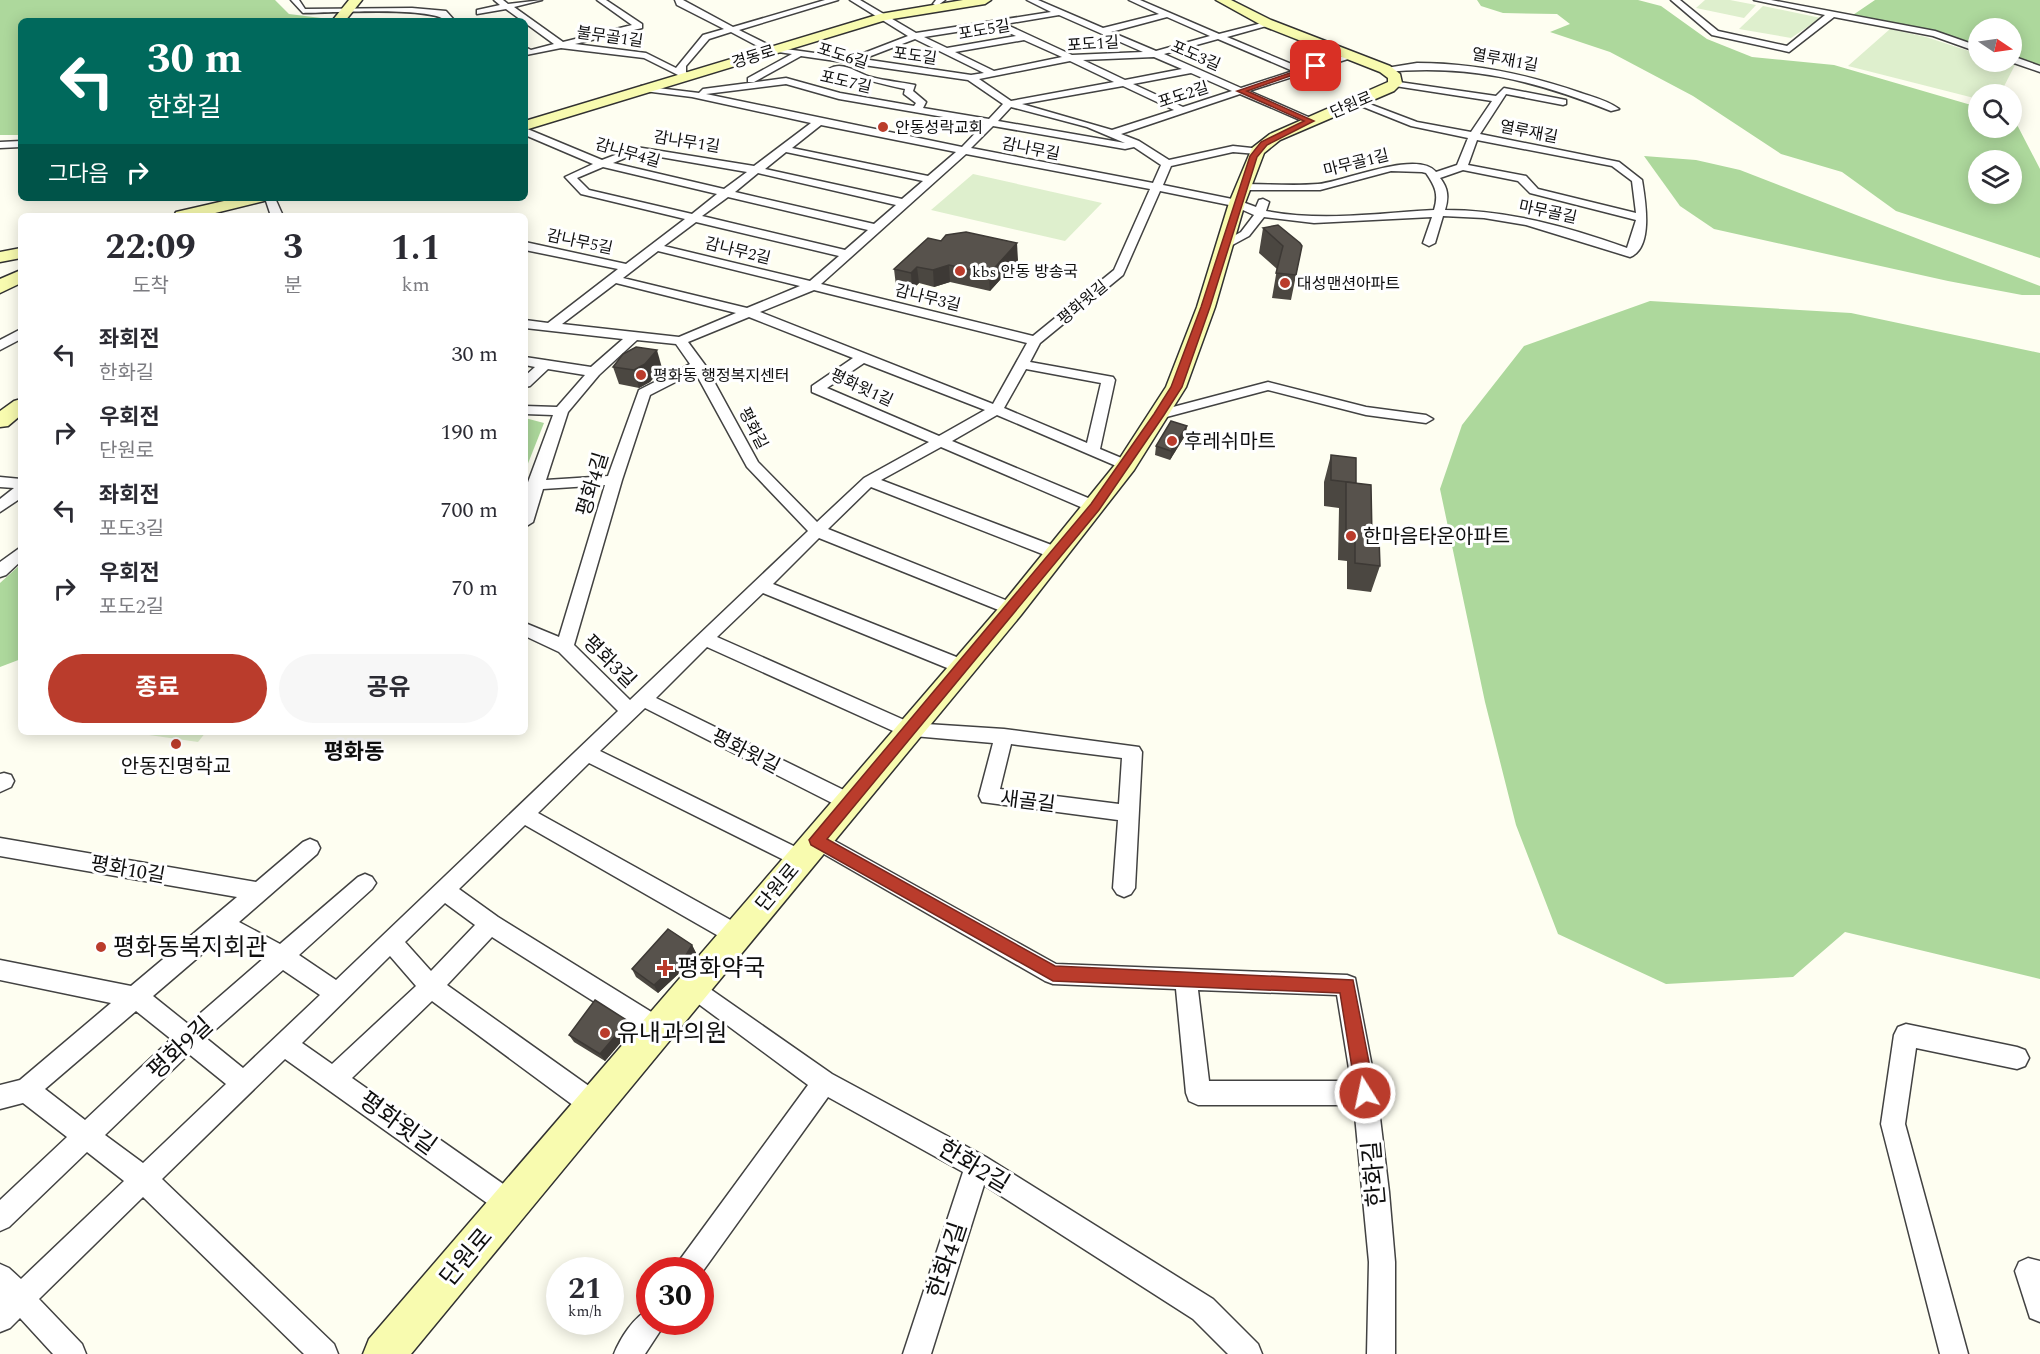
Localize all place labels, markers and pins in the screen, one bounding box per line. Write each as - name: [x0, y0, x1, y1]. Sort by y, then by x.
- pin: [1290, 40, 1341, 91]
- place label: 안동성락교회: [895, 116, 983, 140]
- marker: 안동성락교회: [876, 120, 890, 134]
- place label: kbs 안동 방송국: [972, 260, 1078, 284]
- marker: kbs 안동 방송국: [953, 264, 967, 278]
- place label: 대성맨션아파트: [1297, 272, 1400, 296]
- marker: 대성맨션아파트: [1278, 276, 1292, 290]
- place label: 평화동 행정복지센터: [653, 364, 789, 388]
- marker: 평화동 행정복지센터: [634, 368, 648, 382]
- place label: 후레쉬마트: [1184, 427, 1276, 457]
- marker: 후레쉬마트: [1165, 434, 1179, 448]
- place label: 한마음타운아파트: [1363, 522, 1510, 552]
- marker: 한마음타운아파트: [1344, 529, 1358, 543]
- marker: 안동진명학교: [169, 737, 183, 751]
- place label: 안동진명학교: [121, 752, 231, 782]
- place label: 평화동복지회관: [113, 930, 268, 966]
- marker: 평화동복지회관: [94, 940, 108, 954]
- place label: 평화약국: [677, 951, 765, 987]
- marker: 평화약국: [658, 961, 672, 975]
- place label: 유내과의원: [617, 1016, 727, 1052]
- marker: 유내과의원: [598, 1026, 612, 1040]

